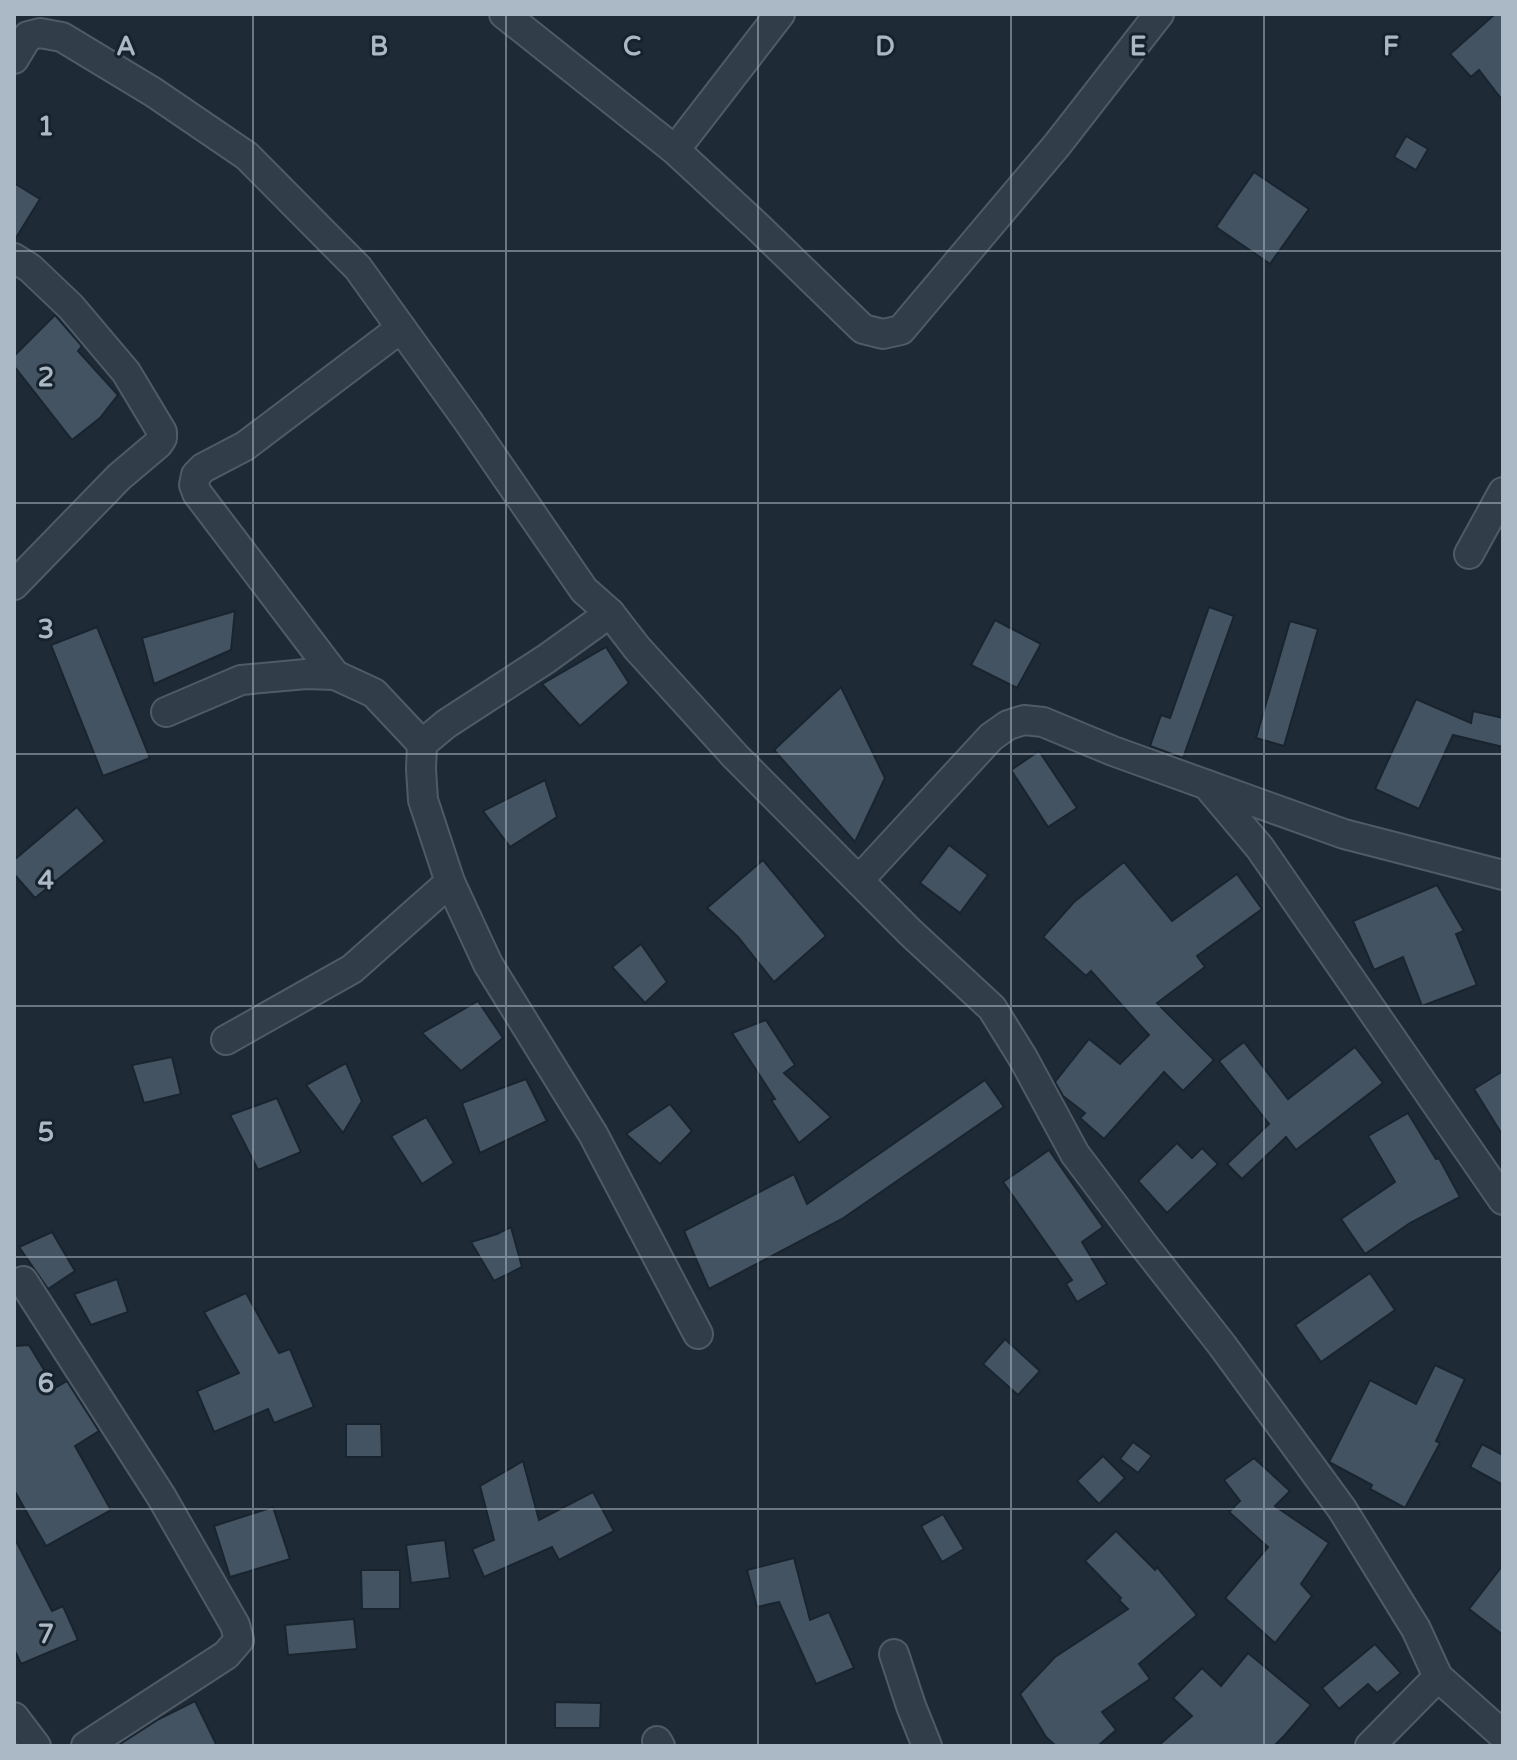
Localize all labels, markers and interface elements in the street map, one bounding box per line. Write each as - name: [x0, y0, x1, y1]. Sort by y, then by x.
- text: A: [116, 31, 136, 62]
- text: B: [370, 31, 388, 62]
- text: C: [623, 31, 641, 62]
- text: D: [875, 31, 895, 62]
- text: E: [1130, 31, 1146, 62]
- text: F: [1383, 31, 1399, 62]
- text: 1: [38, 111, 54, 142]
- text: 2: [38, 362, 54, 393]
- text: 3: [38, 614, 54, 645]
- text: 4: [38, 865, 54, 896]
- text: 5: [38, 1117, 54, 1148]
- text: 6: [38, 1368, 54, 1399]
- text: 7: [38, 1619, 54, 1650]

